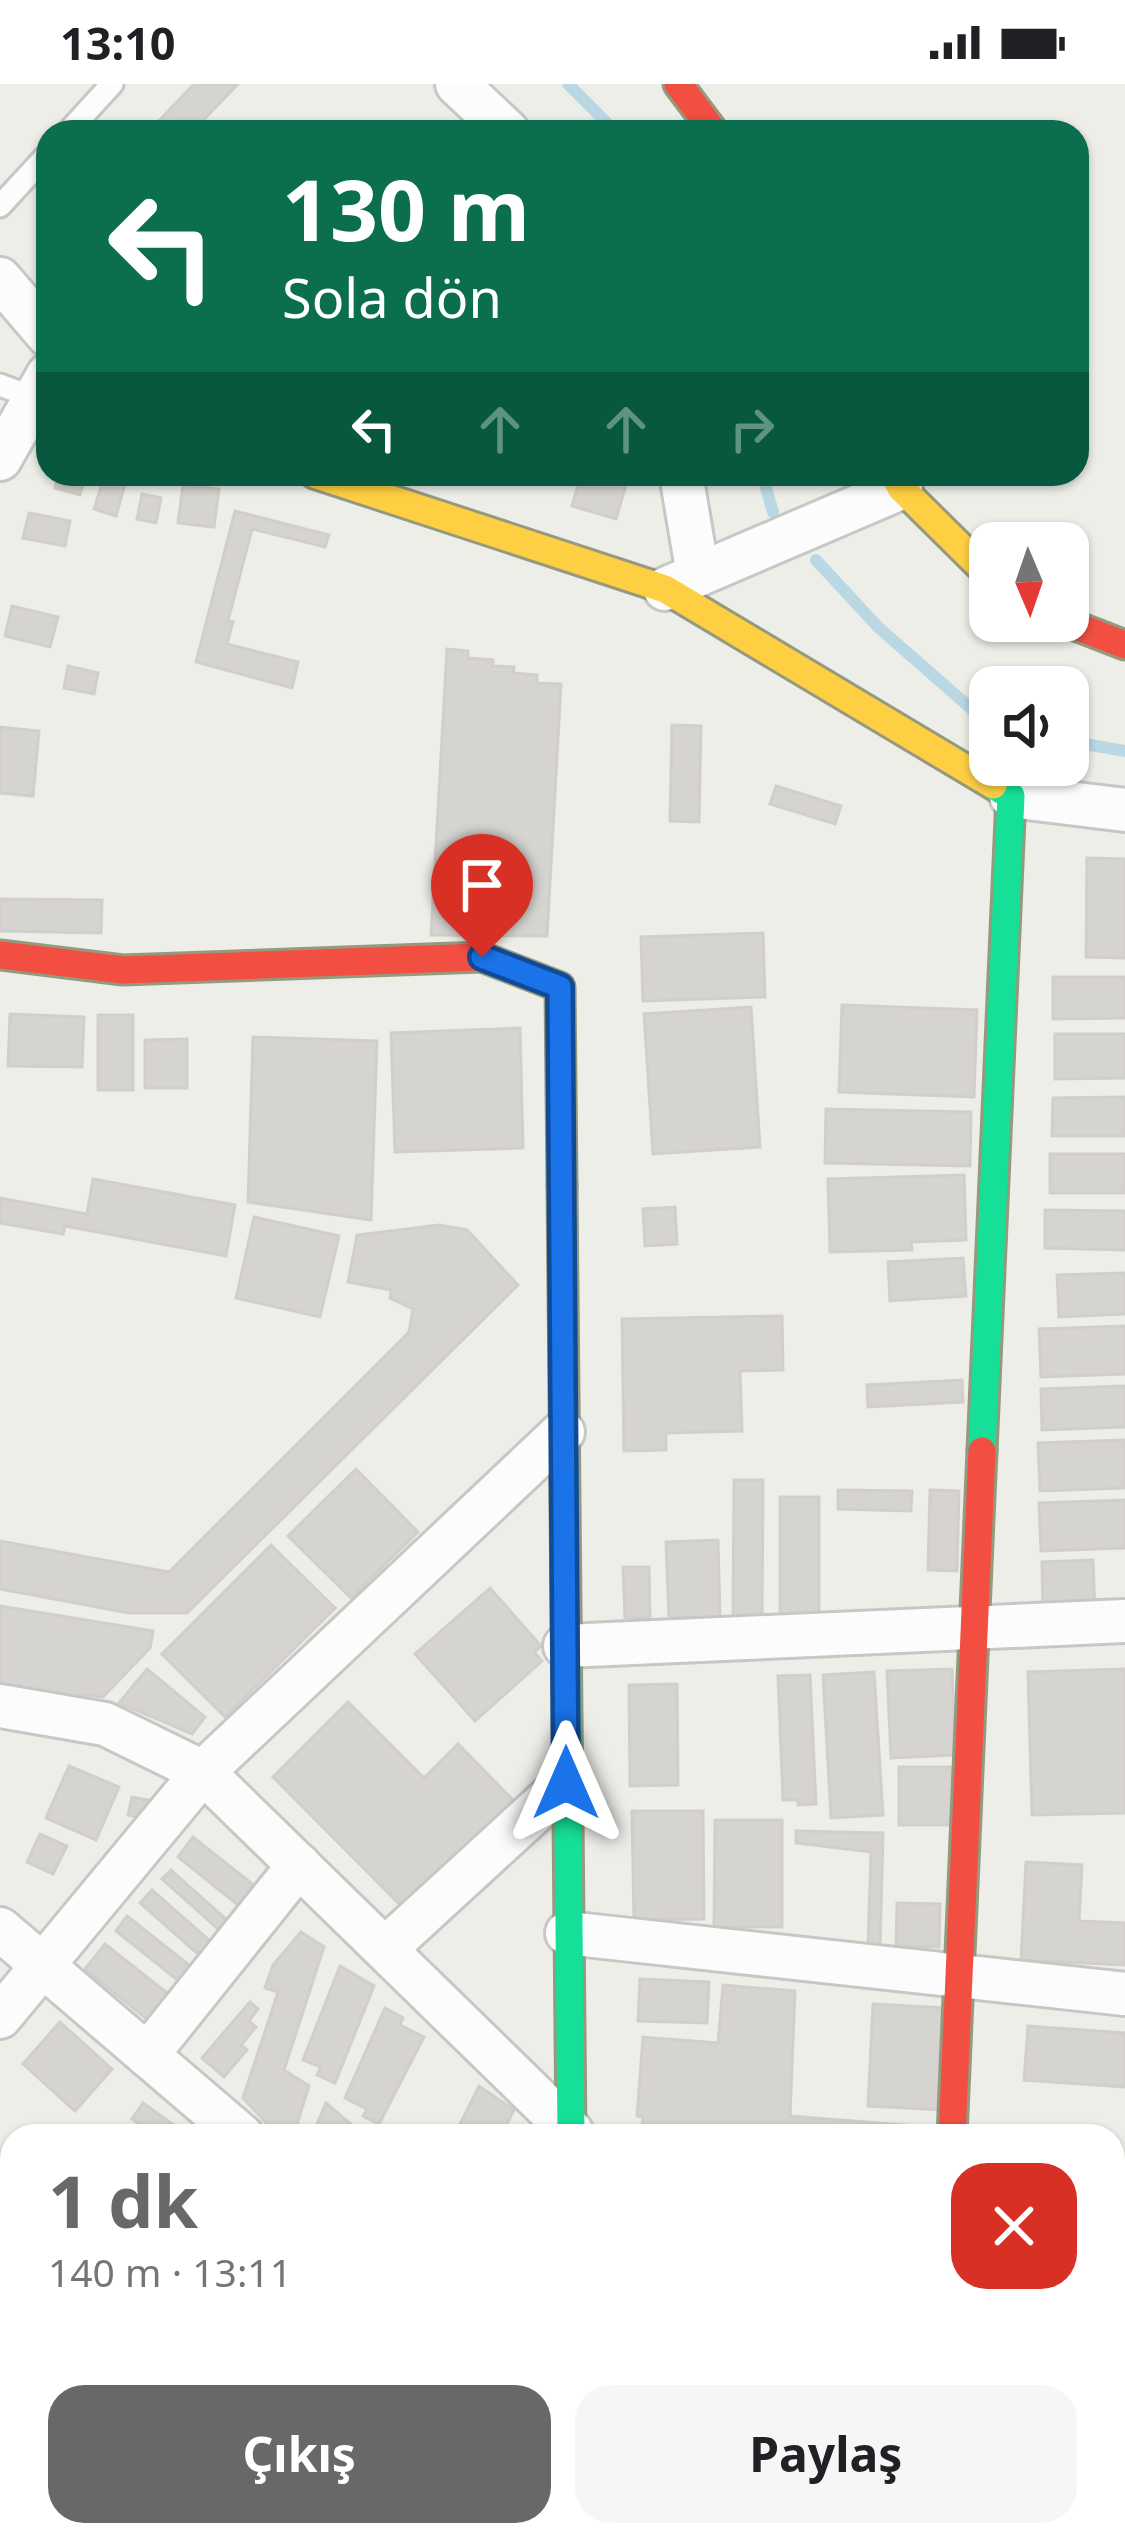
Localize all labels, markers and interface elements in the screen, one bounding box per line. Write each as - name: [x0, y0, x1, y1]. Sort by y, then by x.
- text: 13:10: [60, 12, 176, 73]
- text: 130 m: [282, 151, 530, 266]
- icon: left: [84, 168, 240, 324]
- text: Sola dön: [282, 260, 502, 334]
- icon: left: [341, 396, 407, 462]
- icon: ahead: [467, 396, 533, 462]
- icon: ahead: [593, 396, 659, 462]
- icon: right: [719, 396, 785, 462]
- north arrow: [969, 522, 1089, 642]
- map controls: [969, 522, 1089, 786]
- button: sound: [969, 666, 1089, 786]
- pin: [431, 834, 533, 957]
- icon: arrive: [449, 852, 515, 918]
- position arrow: [503, 1720, 629, 1846]
- text: 1 dk: [48, 2151, 198, 2249]
- button: close: [951, 2163, 1077, 2289]
- text: 140 m · 13:11: [48, 2245, 292, 2298]
- button: Çıkış: [48, 2385, 551, 2523]
- button: Paylaş: [575, 2385, 1077, 2523]

